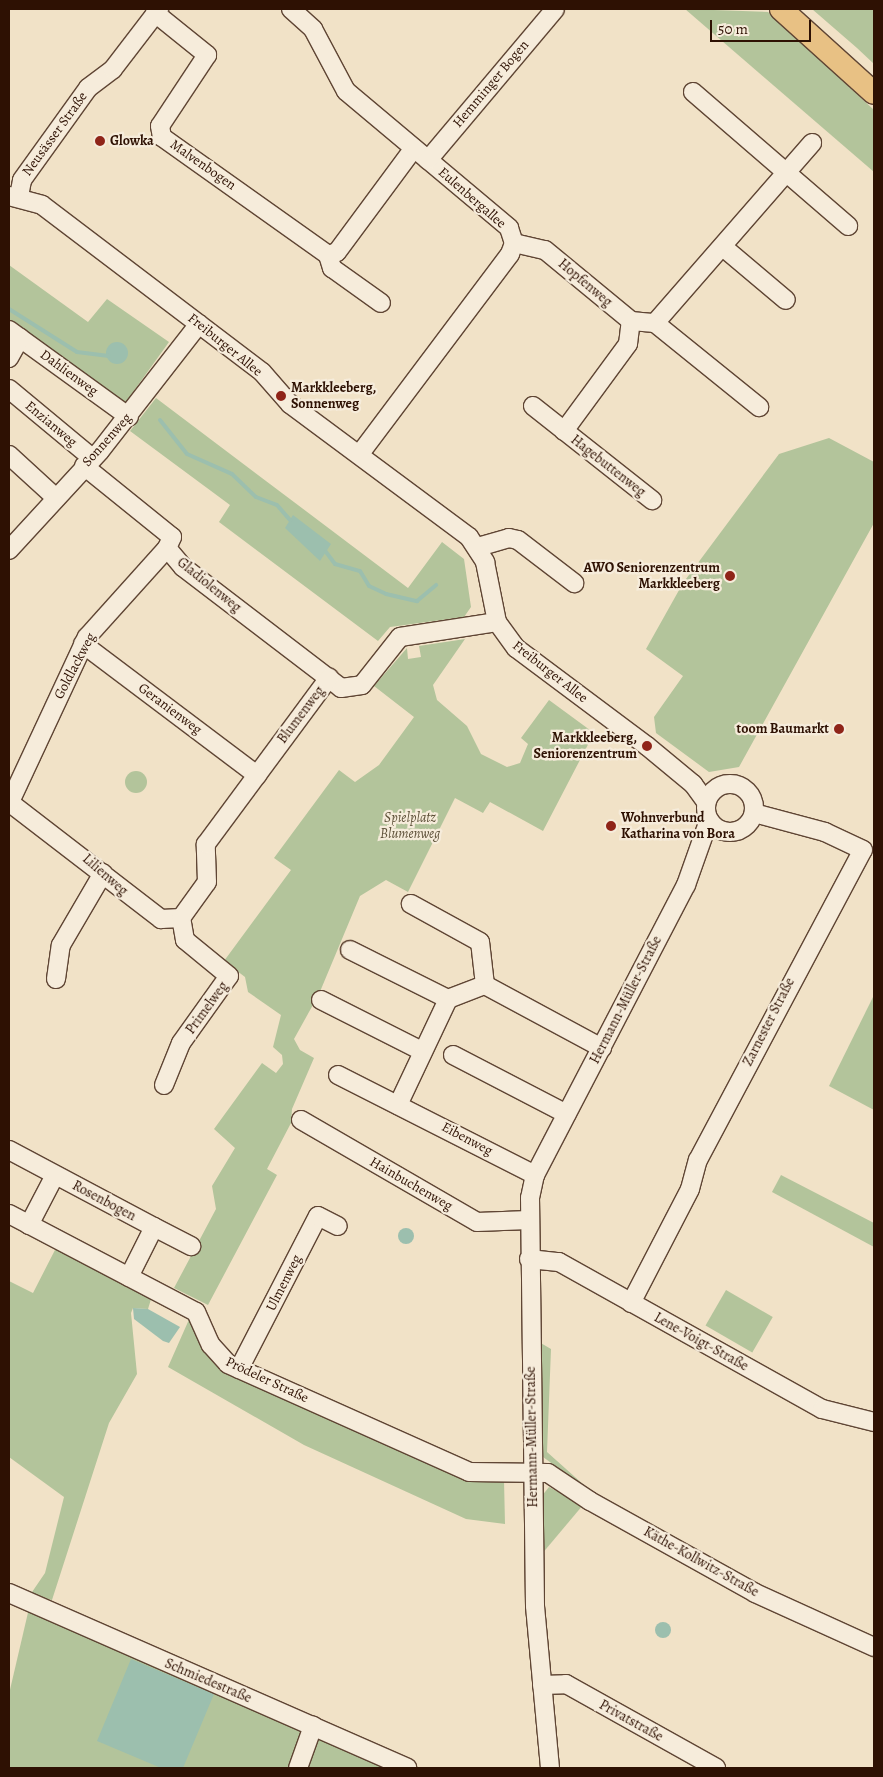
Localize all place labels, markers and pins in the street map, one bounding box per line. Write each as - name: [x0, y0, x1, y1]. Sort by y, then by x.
- place label: Glowka: [110, 133, 154, 149]
- marker: Glowka: [94, 135, 106, 147]
- place label: Markkleeberg, Sonnenweg: [291, 380, 376, 412]
- marker: Markkleeberg, Sonnenweg: [275, 390, 287, 402]
- place label: AWO Seniorenzentrum Markkleeberg: [584, 560, 720, 592]
- marker: AWO Seniorenzentrum Markkleeberg: [724, 570, 736, 582]
- place label: toom Baumarkt: [737, 721, 829, 737]
- marker: toom Baumarkt: [833, 723, 845, 735]
- place label: Markkleeberg, Seniorenzentrum: [534, 730, 637, 762]
- marker: Markkleeberg, Seniorenzentrum: [641, 740, 653, 752]
- place label: Wohnverbund Katharina von Bora: [621, 810, 735, 842]
- marker: Wohnverbund Katharina von Bora: [605, 820, 617, 832]

